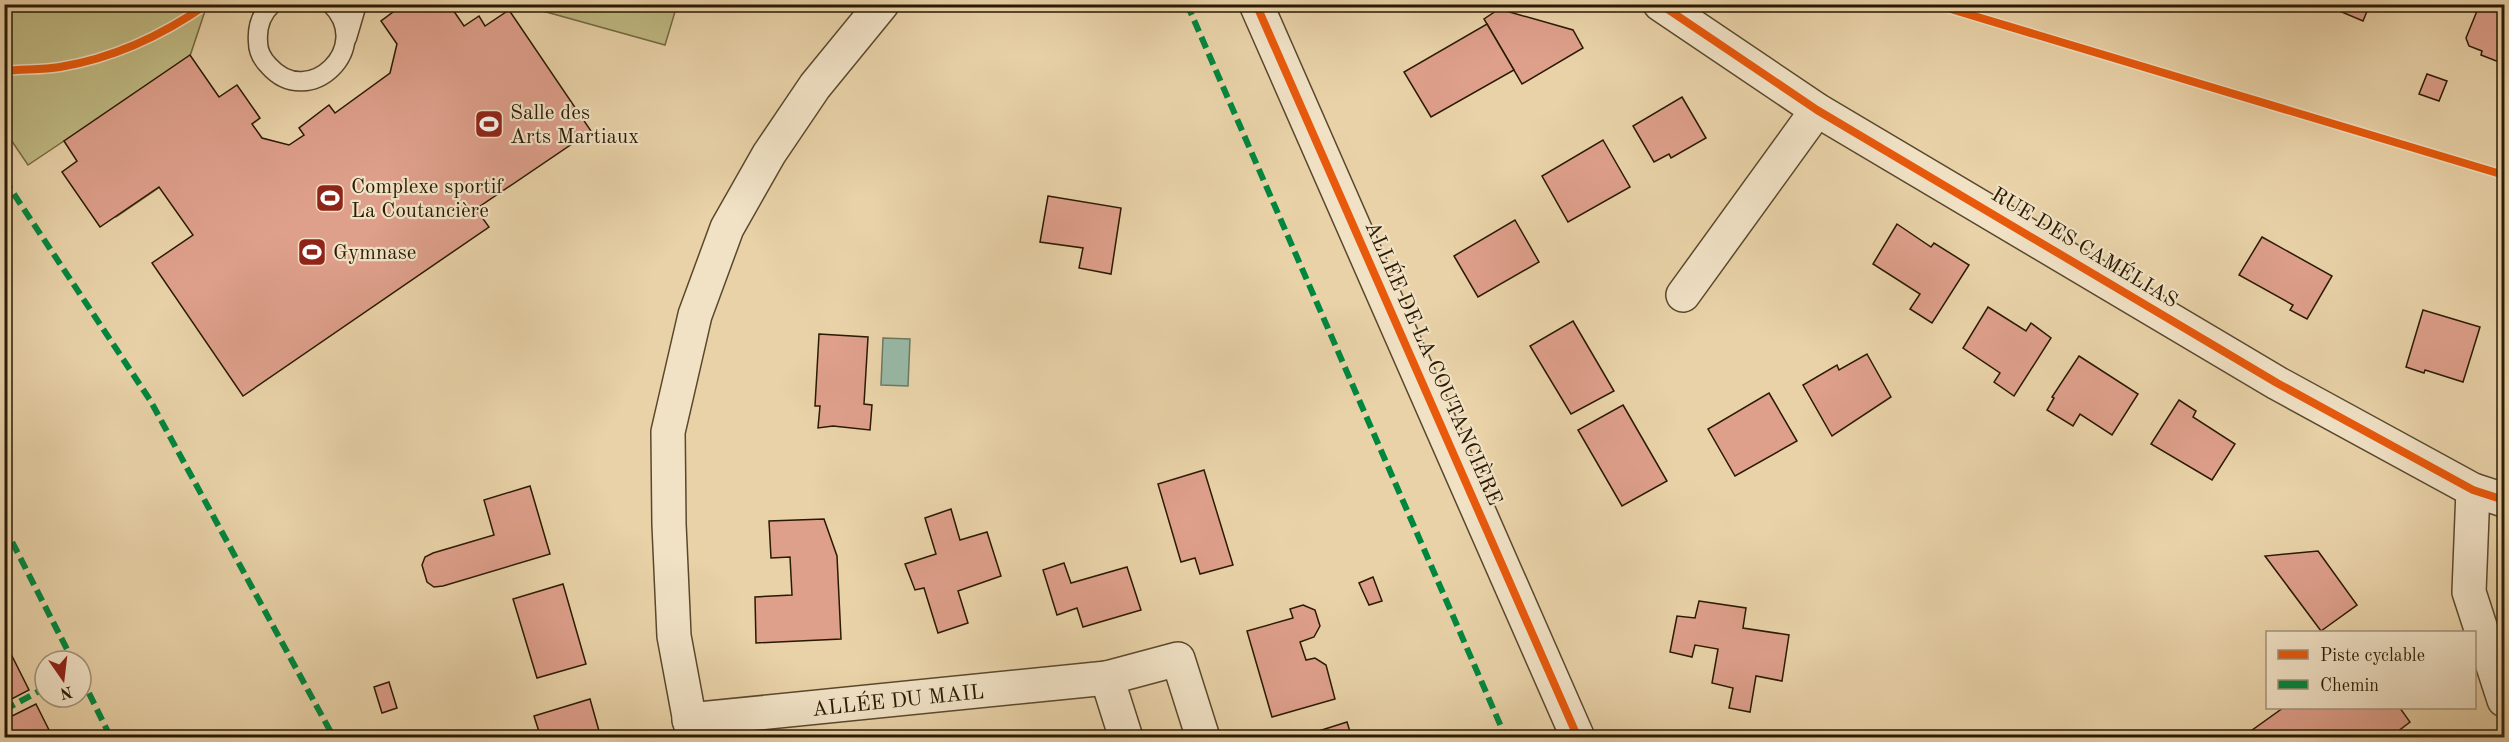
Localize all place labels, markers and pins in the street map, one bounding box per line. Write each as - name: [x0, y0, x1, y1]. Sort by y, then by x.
- place label: Salle des Arts Martiaux: [510, 103, 639, 148]
- sports icon: Salle des Arts Martiaux: [473, 108, 505, 140]
- place label: Complexe sportif La Coutancière: [351, 177, 504, 222]
- sports icon: Complexe sportif La Coutancière: [314, 182, 346, 214]
- sports icon: Gymnase: [296, 236, 328, 268]
- place label: Gymnase: [333, 243, 416, 264]

